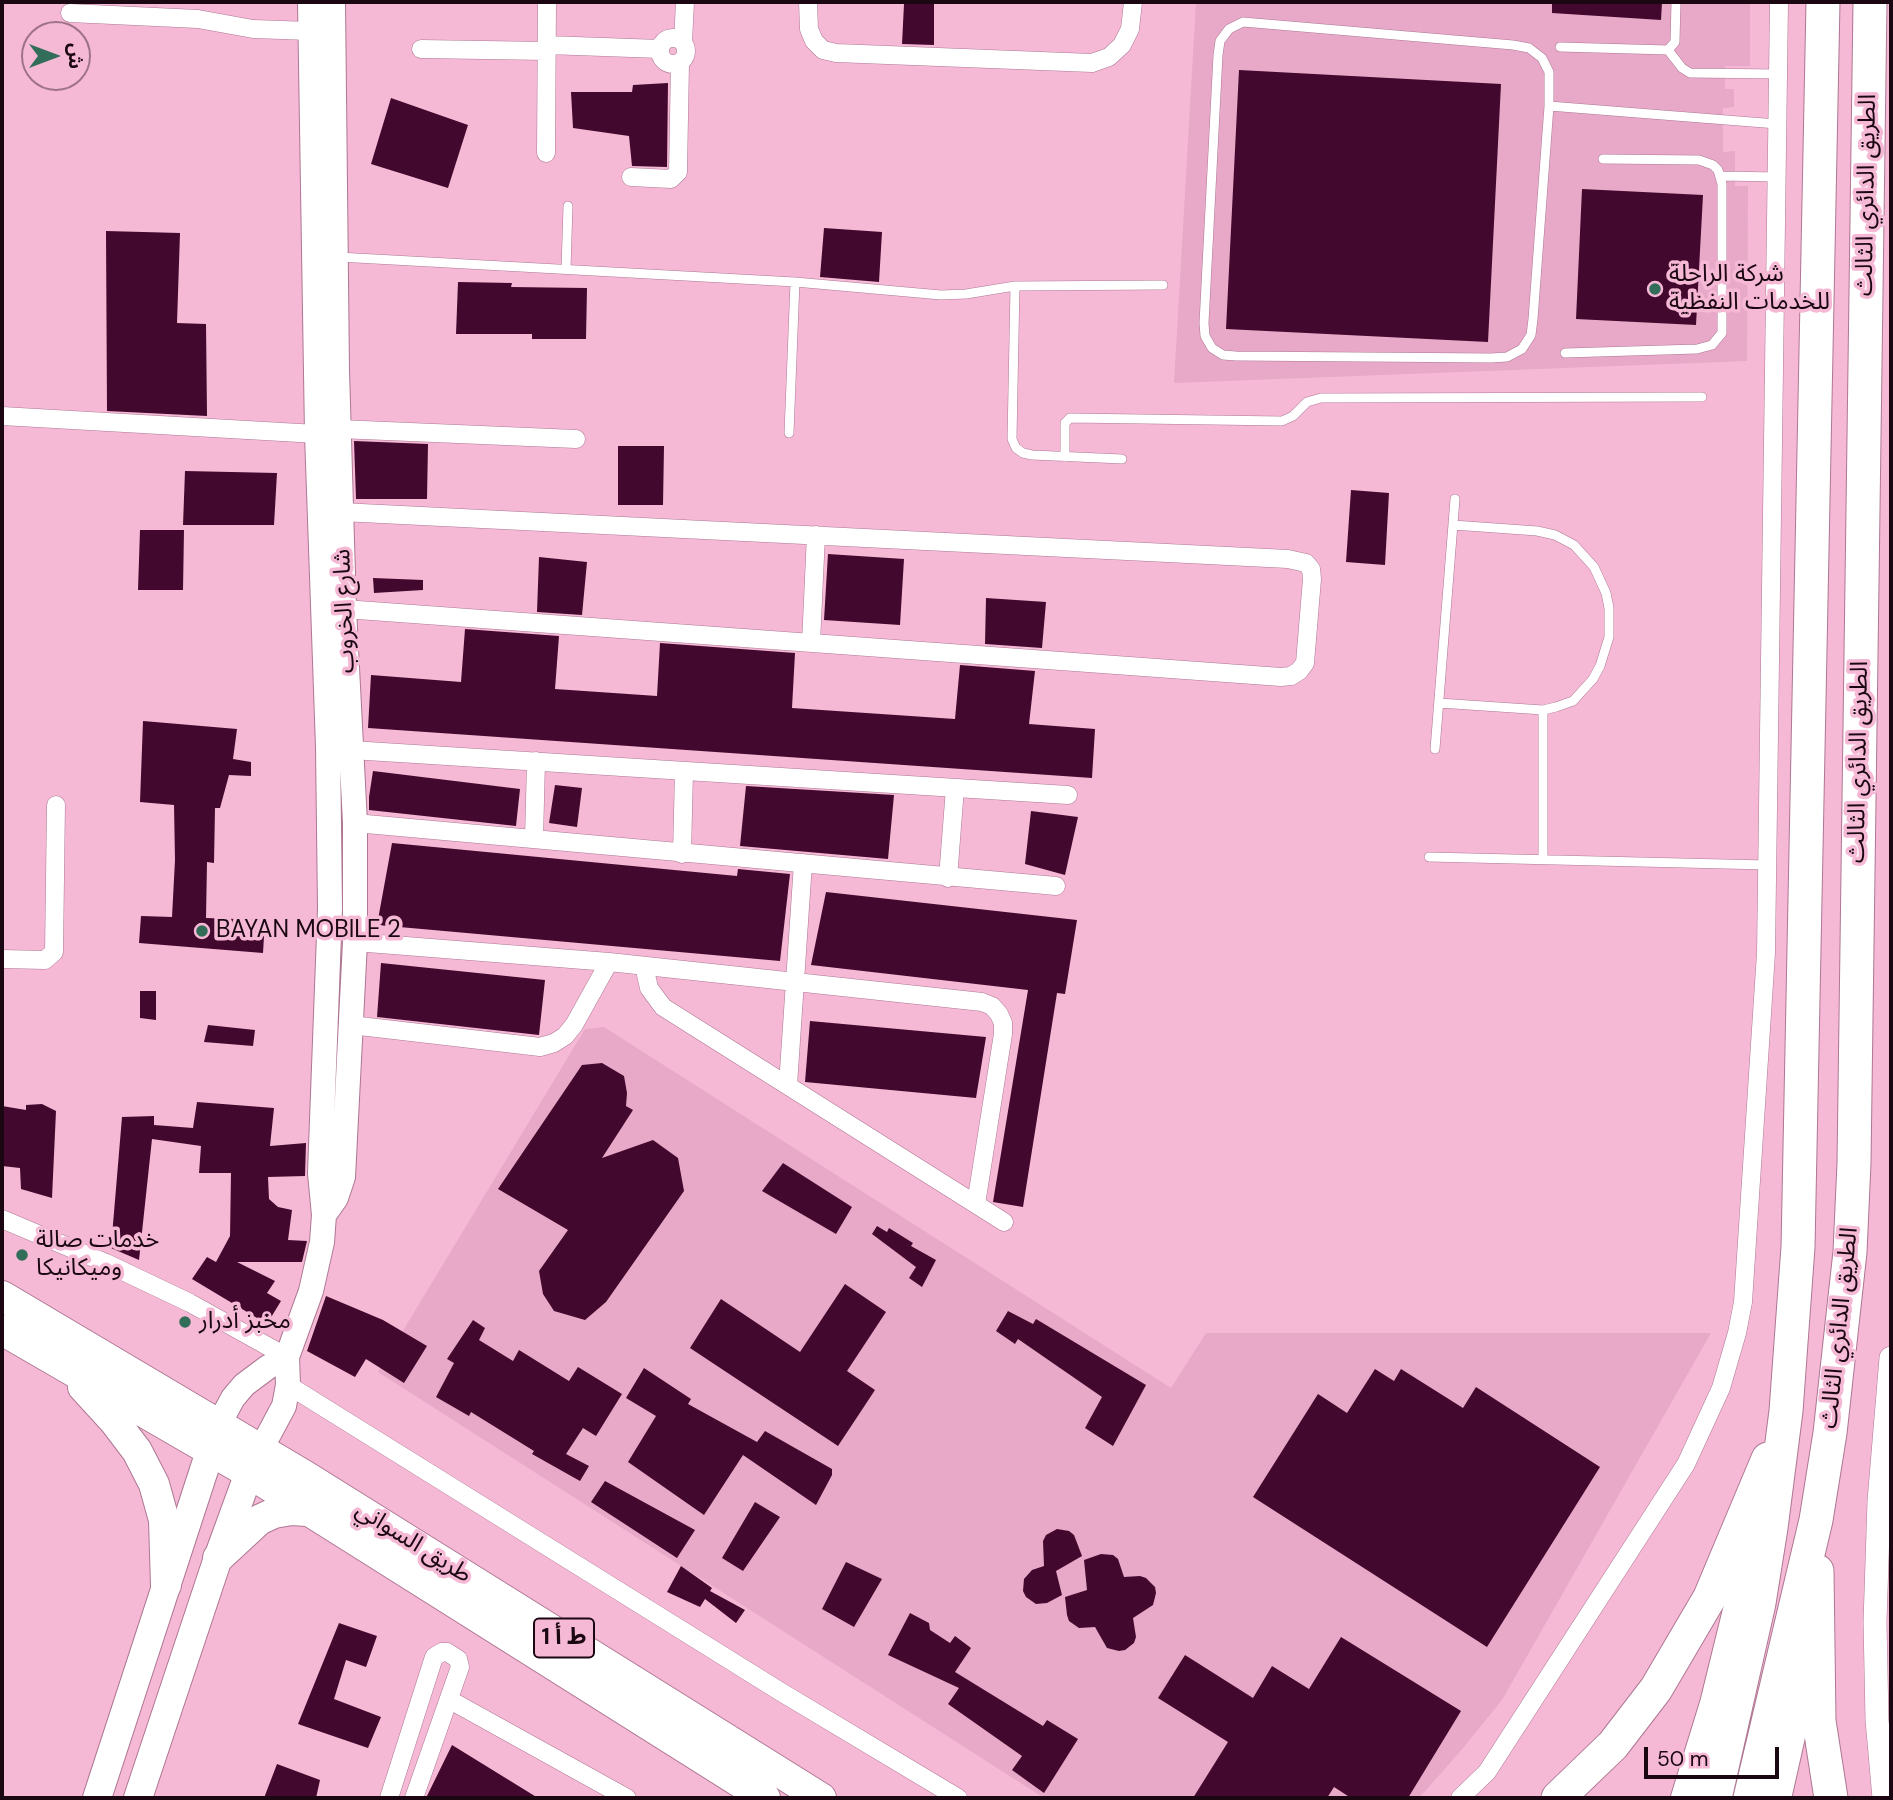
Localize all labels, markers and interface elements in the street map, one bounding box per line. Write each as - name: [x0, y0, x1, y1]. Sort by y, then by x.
- north arrow: [21, 21, 91, 91]
- text: ش: [63, 43, 88, 69]
- street label: الطريق الدائري الثالث: [1851, 94, 1883, 296]
- place label: شركة الراحلة للخدمات النفظية: [1669, 261, 1830, 317]
- marker: شركة الراحلة للخدمات النفظية: [1647, 281, 1663, 297]
- street label: شارع الخروب: [328, 548, 362, 674]
- street label: الطريق الدائري الثالث: [1843, 661, 1875, 863]
- place label: BAYAN MOBILE 2: [216, 917, 401, 945]
- marker: BAYAN MOBILE 2: [194, 923, 210, 939]
- street label: الطريق الدائري الثالث: [1815, 1226, 1865, 1430]
- place label: خدمات صالة وميكانيكا: [36, 1227, 159, 1283]
- marker: خدمات صالة وميكانيكا: [14, 1247, 30, 1263]
- place label: مخبز أدرار: [199, 1308, 291, 1336]
- marker: مخبز أدرار: [177, 1314, 193, 1330]
- street label: طريق السواني: [350, 1496, 476, 1590]
- road number: ط أ 1: [534, 1618, 594, 1658]
- scale bar: [1648, 1734, 1783, 1778]
- text: 50 m: [1657, 1745, 1708, 1773]

